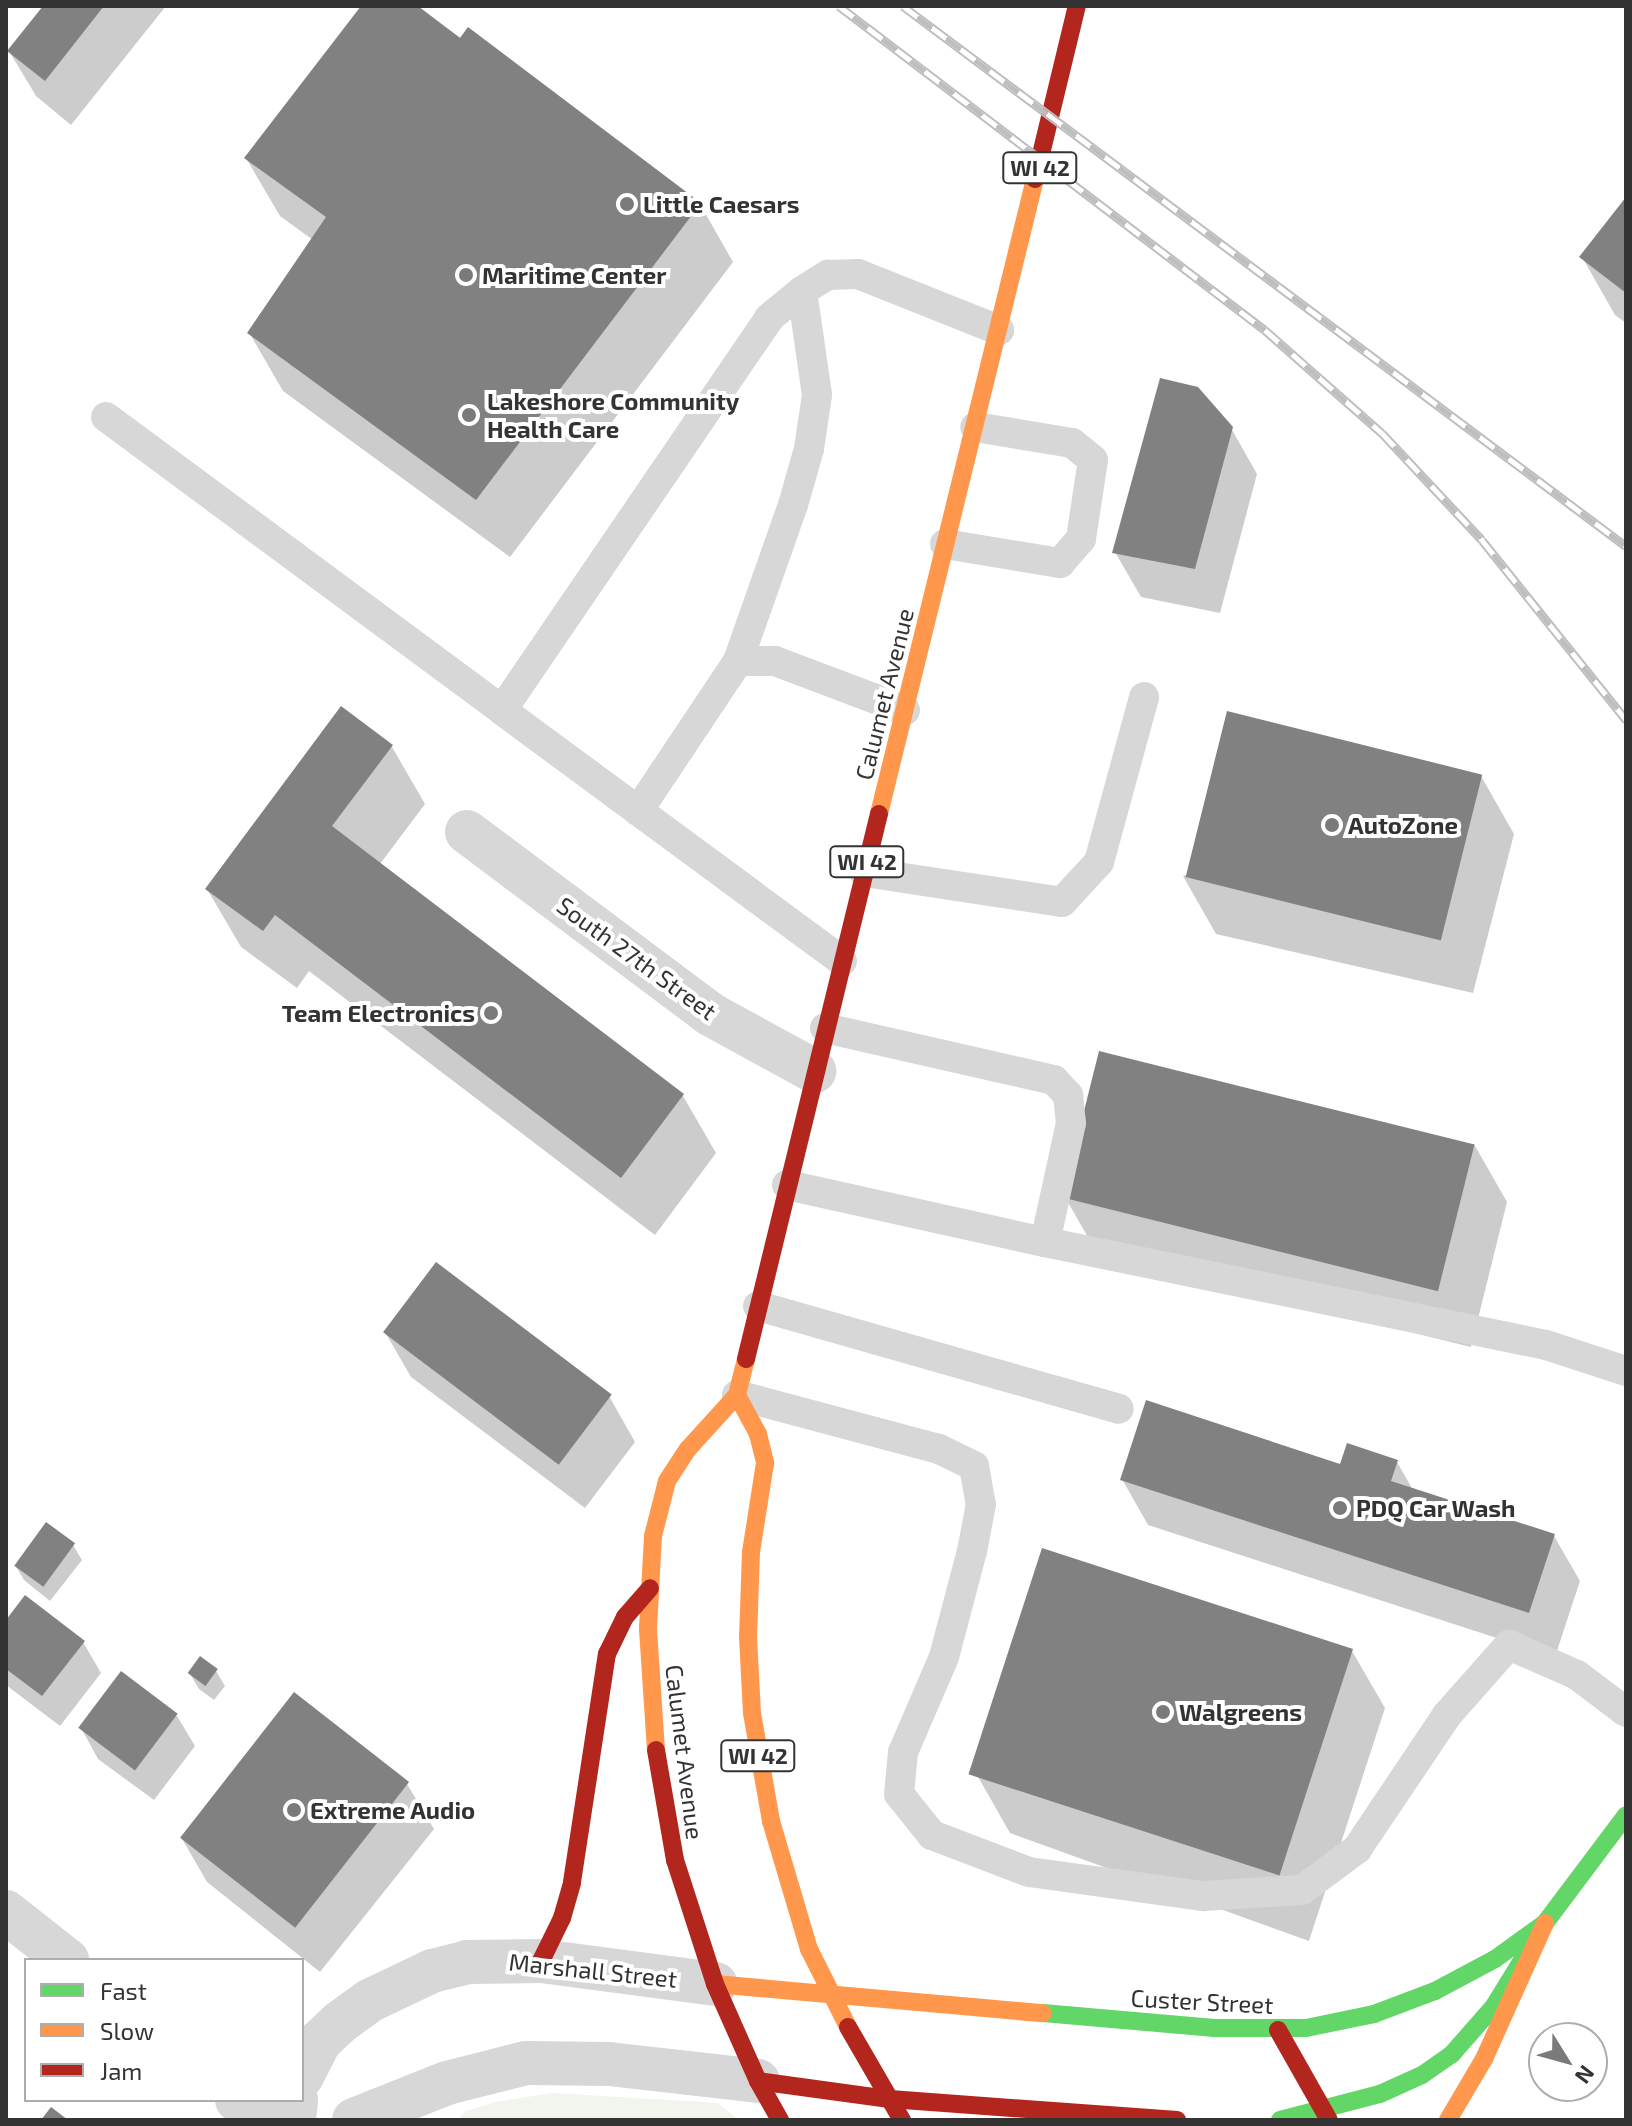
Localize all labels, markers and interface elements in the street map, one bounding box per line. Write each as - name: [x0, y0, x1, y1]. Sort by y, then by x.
- road number: WI 42: [1002, 150, 1078, 186]
- place label: Little Caesars: [643, 190, 800, 218]
- marker: Little Caesars: [618, 195, 636, 213]
- place label: Maritime Center: [482, 261, 667, 289]
- marker: Maritime Center: [457, 266, 475, 284]
- place label: Lakeshore Community Health Care: [487, 387, 739, 443]
- marker: Lakeshore Community Health Care: [458, 404, 480, 426]
- street label: Calumet Avenue: [849, 605, 919, 783]
- place label: AutoZone: [1348, 811, 1458, 839]
- marker: AutoZone: [1323, 816, 1341, 834]
- road number: WI 42: [829, 844, 905, 880]
- street label: South 27th Street: [552, 890, 722, 1026]
- place label: Team Electronics: [282, 999, 475, 1027]
- marker: Team Electronics: [482, 1004, 500, 1022]
- place label: PDQ Car Wash: [1356, 1494, 1516, 1522]
- marker: PDQ Car Wash: [1331, 1499, 1349, 1517]
- street label: Calumet Avenue: [660, 1663, 710, 1841]
- place label: Walgreens: [1179, 1698, 1302, 1726]
- marker: Walgreens: [1154, 1703, 1172, 1721]
- road number: WI 42: [720, 1738, 796, 1774]
- place label: Extreme Audio: [310, 1796, 476, 1824]
- marker: Extreme Audio: [285, 1801, 303, 1819]
- street label: Marshall Street: [507, 1947, 679, 1993]
- legend: [24, 1958, 304, 2102]
- text: Fast: [100, 1976, 147, 2005]
- street label: Custer Street: [1130, 1983, 1274, 2019]
- text: Slow: [100, 2016, 154, 2045]
- north arrow: [1528, 2022, 1608, 2102]
- text: Jam: [100, 2056, 142, 2085]
- text: N: [1570, 2061, 1601, 2089]

